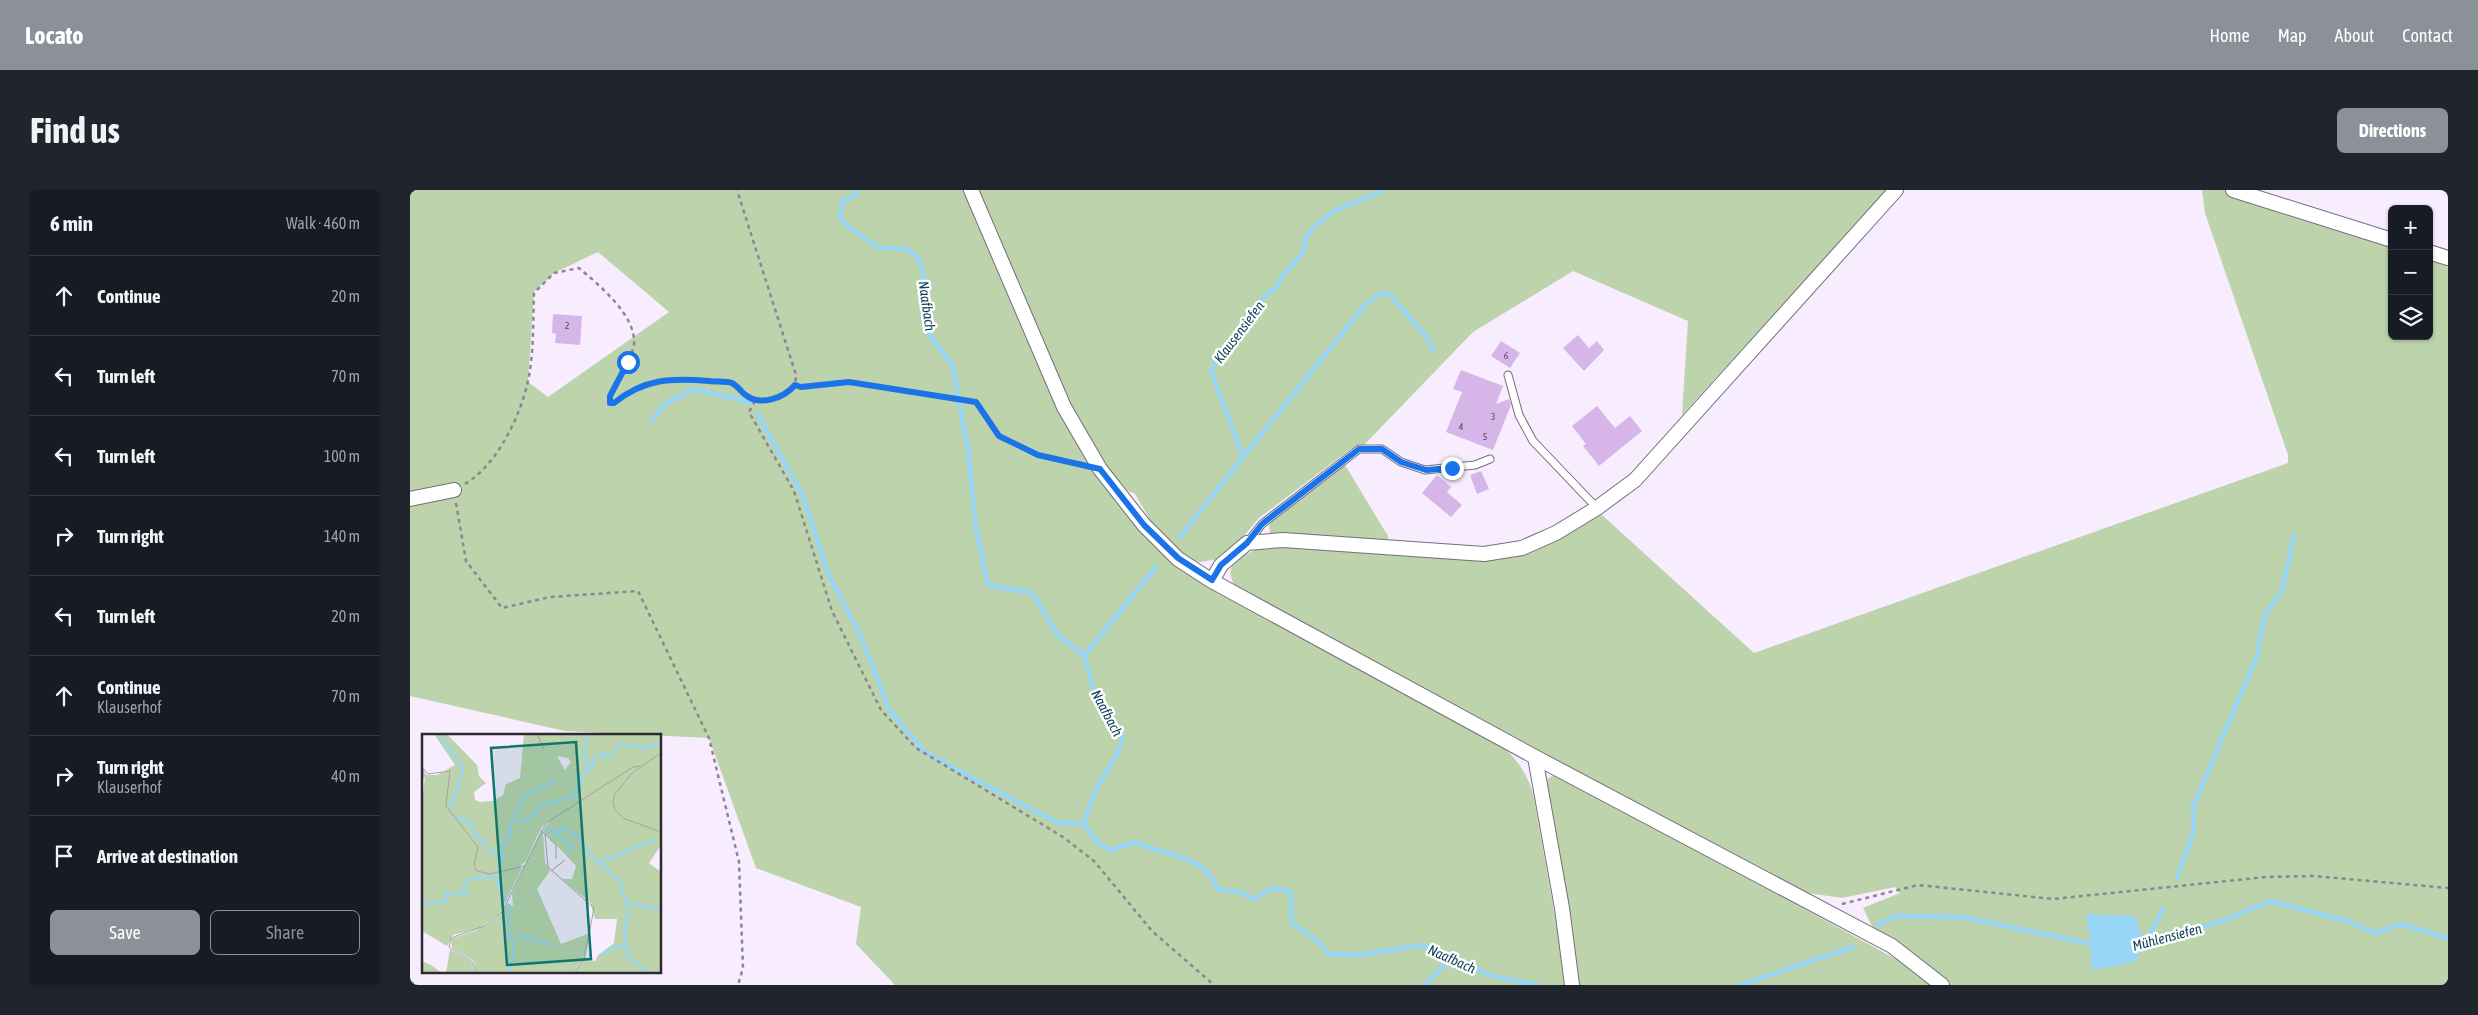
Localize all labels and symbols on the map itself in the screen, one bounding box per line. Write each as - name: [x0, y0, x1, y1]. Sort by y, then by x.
- water label: Naafbach: [916, 280, 938, 332]
- water label: Klausensiefen: [1211, 298, 1268, 366]
- house number: 2: [565, 320, 570, 331]
- house number: 6: [1504, 350, 1509, 361]
- route start: [617, 351, 640, 374]
- house number: 3: [1491, 411, 1496, 422]
- house number: 4: [1459, 421, 1464, 432]
- house number: 5: [1483, 431, 1488, 442]
- route end: [1441, 457, 1464, 480]
- water label: Naafbach: [1088, 687, 1126, 739]
- inset map: [422, 734, 661, 972]
- water label: Mühlensiefen: [2131, 920, 2204, 954]
- water label: Naafbach: [1426, 941, 1478, 977]

